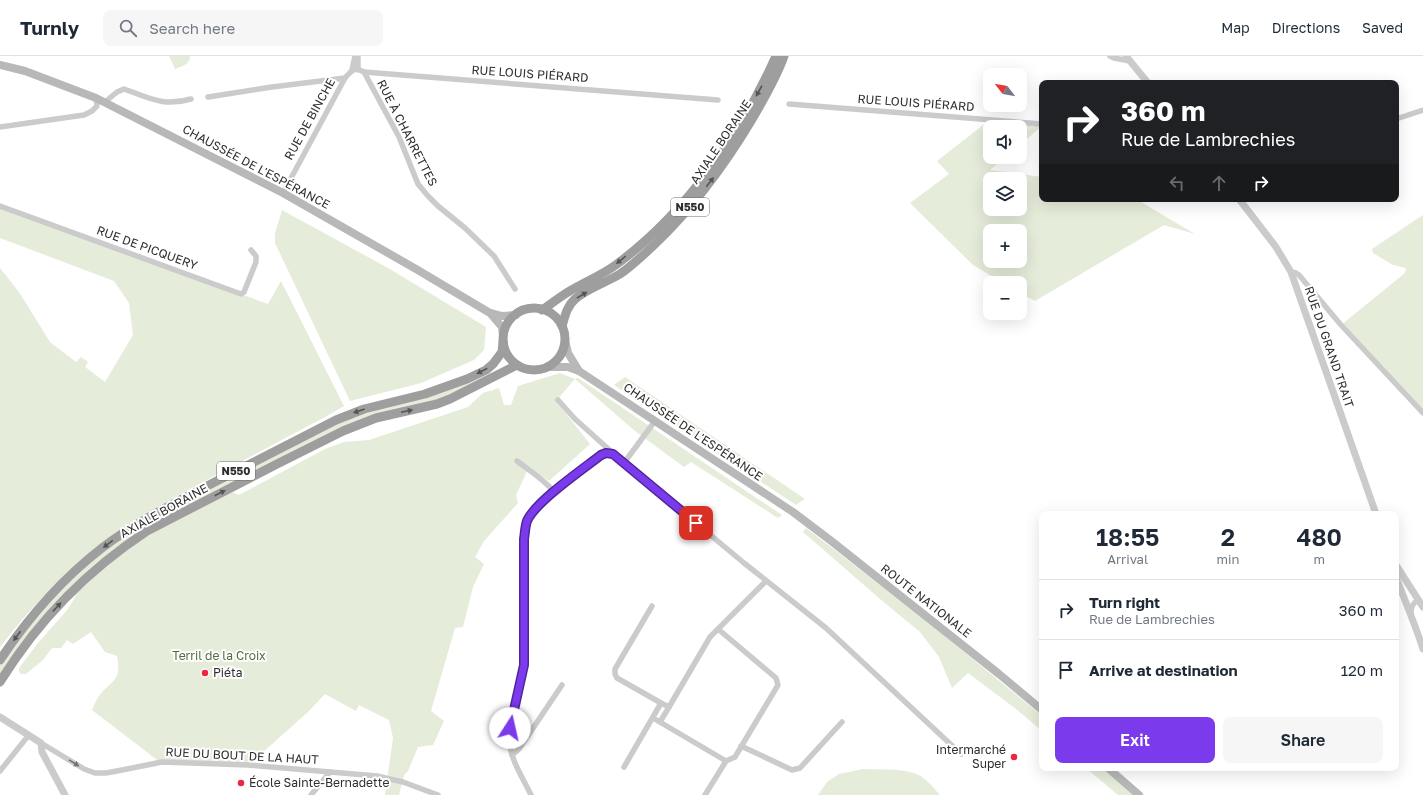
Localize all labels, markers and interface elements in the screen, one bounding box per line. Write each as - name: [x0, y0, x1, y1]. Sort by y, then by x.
- search box: [103, 10, 383, 46]
- text: Turnly: [20, 16, 79, 39]
- icon: search: [117, 17, 139, 39]
- text: Search here: [149, 19, 235, 37]
- text: Map: [1221, 19, 1250, 36]
- text: Directions: [1272, 19, 1340, 36]
- text: Saved: [1362, 19, 1403, 36]
- street label: RUE LOUIS PIÉRARD: [471, 62, 589, 85]
- north arrow: [983, 68, 1027, 112]
- map controls: [983, 68, 1027, 320]
- street label: RUE DE BINCHE: [281, 75, 338, 162]
- street label: RUE À CHARRETTES: [374, 77, 441, 189]
- one-way arrow: [756, 85, 762, 97]
- street label: RUE LOUIS PIÉRARD: [857, 91, 975, 114]
- text: 360 m: [1121, 94, 1206, 127]
- icon: right: [1055, 96, 1107, 148]
- street label: AXIALE BORAINE: [687, 97, 754, 187]
- button: sound: [983, 120, 1027, 164]
- street label: CHAUSSÉE DE L'ESPÉRANCE: [180, 121, 332, 212]
- text: Rue de Lambrechies: [1121, 128, 1295, 150]
- button: layers: [983, 172, 1027, 216]
- icon: left: [1166, 172, 1188, 194]
- icon: ahead: [1208, 172, 1230, 194]
- icon: right: [1250, 172, 1272, 194]
- one-way arrow: [706, 177, 715, 188]
- road number: N550: [671, 198, 709, 216]
- street label: RUE DE PICQUERY: [95, 222, 200, 273]
- button: +: [983, 224, 1027, 268]
- one-way arrow: [616, 256, 627, 265]
- button: −: [983, 276, 1027, 320]
- street label: RUE DU GRAND TRAIT: [1302, 284, 1357, 410]
- one-way arrow: [576, 291, 588, 298]
- one-way arrow: [476, 368, 488, 375]
- street label: CHAUSSÉE DE L'ESPÉRANCE: [621, 379, 766, 484]
- one-way arrow: [401, 407, 413, 413]
- one-way arrow: [352, 408, 364, 414]
- road number: N550: [217, 462, 255, 480]
- street label: AXIALE BORAINE: [117, 480, 210, 541]
- one-way arrow: [214, 490, 226, 496]
- pin: [679, 506, 713, 540]
- icon: arrive: [685, 512, 707, 534]
- text: 18:55: [1096, 522, 1159, 551]
- text: 2: [1221, 522, 1235, 551]
- text: 480: [1296, 522, 1342, 551]
- one-way arrow: [103, 539, 113, 547]
- text: Arrival: [1107, 551, 1148, 567]
- text: min: [1216, 551, 1239, 567]
- text: m: [1313, 551, 1325, 567]
- street label: ROUTE NATIONALE: [878, 560, 975, 641]
- text: Turn right: [1089, 593, 1160, 611]
- icon: right: [1055, 599, 1077, 621]
- text: 360 m: [1339, 601, 1383, 619]
- one-way arrow: [53, 602, 62, 612]
- text: Rue de Lambrechies: [1089, 611, 1215, 627]
- one-way arrow: [13, 630, 21, 641]
- park label: Terril de la Croix: [172, 648, 266, 663]
- icon: arrive: [1055, 659, 1077, 681]
- text: Arrive at destination: [1089, 661, 1238, 679]
- text: 120 m: [1341, 661, 1383, 679]
- place label: Piéta: [213, 665, 243, 680]
- marker: Piéta: [200, 668, 210, 678]
- position arrow: [489, 707, 531, 749]
- button: Exit: [1055, 717, 1215, 763]
- button: Share: [1223, 717, 1383, 763]
- place label: Intermarché Super: [936, 742, 1006, 771]
- street label: RUE DU BOUT DE LA HAUT: [165, 744, 320, 767]
- marker: Intermarché Super: [1009, 752, 1019, 762]
- one-way arrow: [69, 759, 79, 767]
- place label: École Sainte-Bernadette: [249, 775, 390, 790]
- marker: École Sainte-Bernadette: [236, 778, 246, 788]

